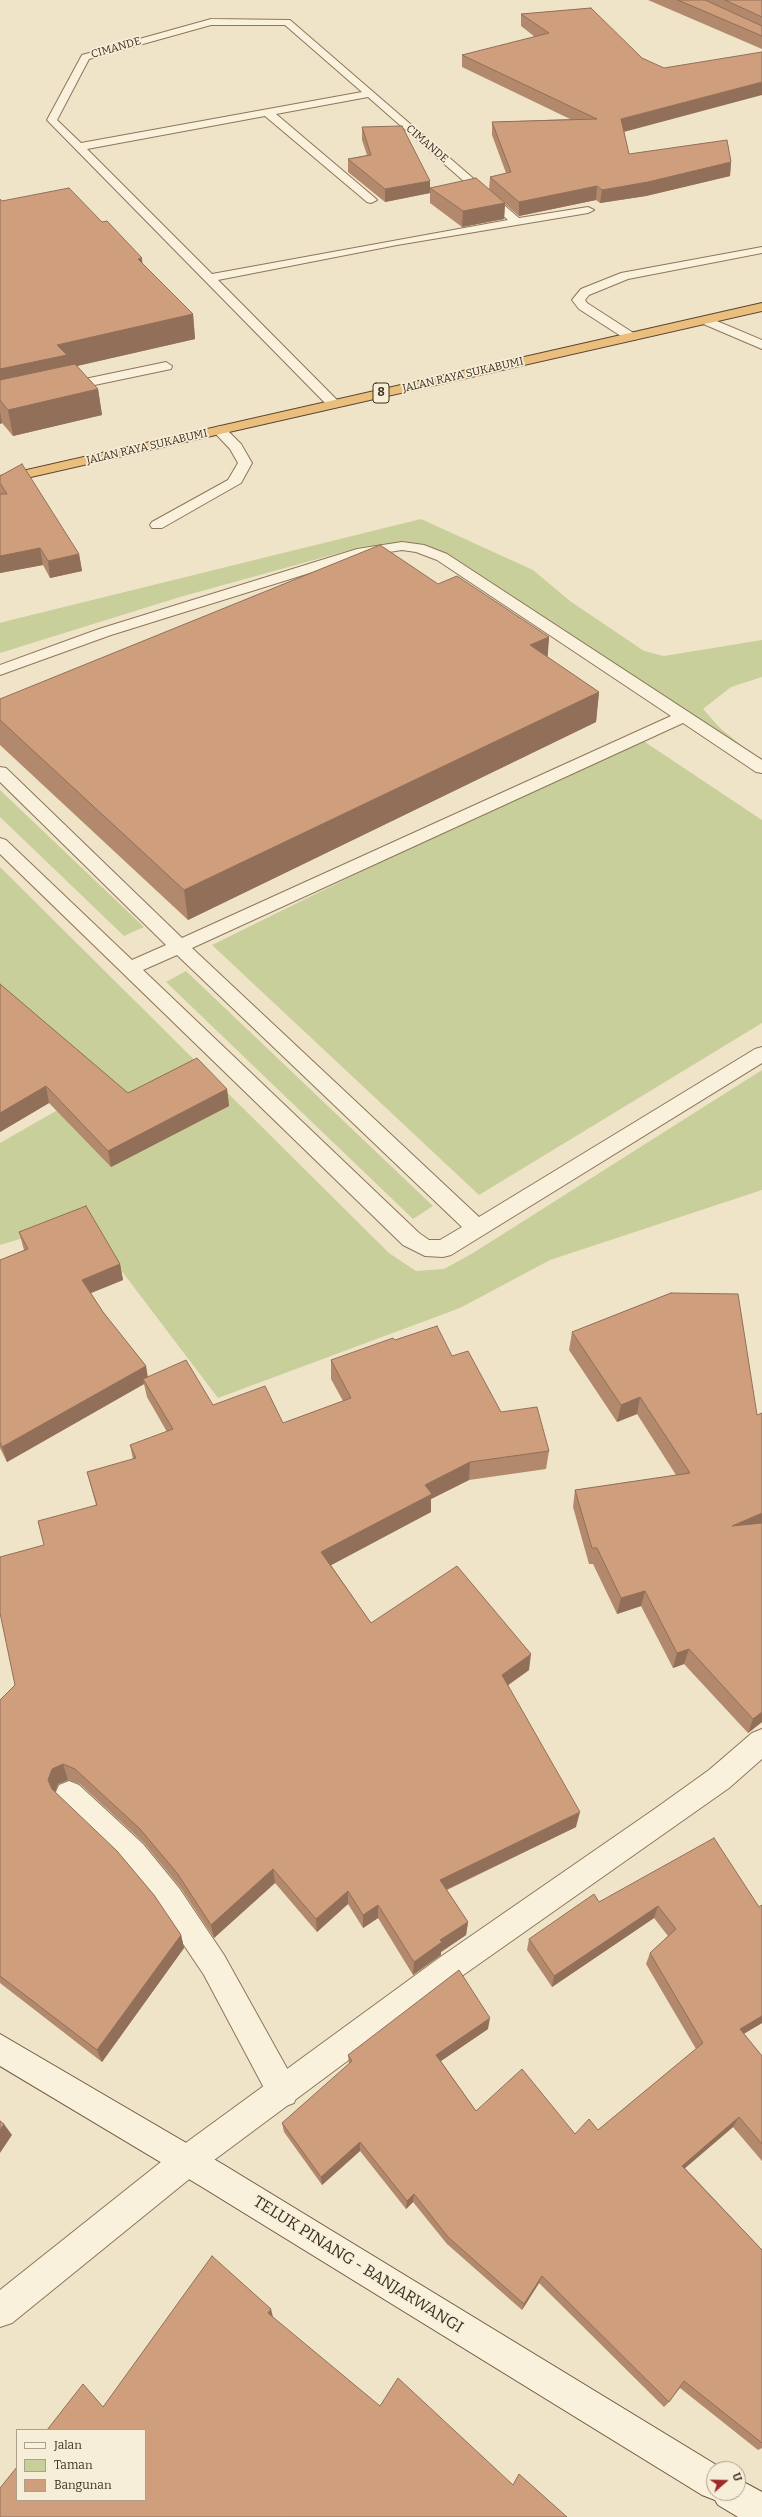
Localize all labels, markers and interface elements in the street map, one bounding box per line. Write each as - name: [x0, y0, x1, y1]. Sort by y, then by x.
- street label: CIMANDE: [89, 35, 143, 61]
- street label: CIMANDE: [403, 122, 451, 166]
- street label: JALAN RAYA SUKABUMI: [401, 355, 525, 395]
- road number: 8: [373, 383, 389, 403]
- street label: JALAN RAYA SUKABUMI: [85, 427, 209, 467]
- street label: TELUK PINANG - BANJARWANGI: [250, 2192, 466, 2338]
- legend: [16, 2429, 146, 2501]
- text: Jalan: [54, 2438, 82, 2452]
- text: Taman: [54, 2458, 93, 2472]
- north arrow: [706, 2461, 746, 2501]
- text: U: [729, 2471, 744, 2483]
- text: Bangunan: [54, 2478, 112, 2492]

